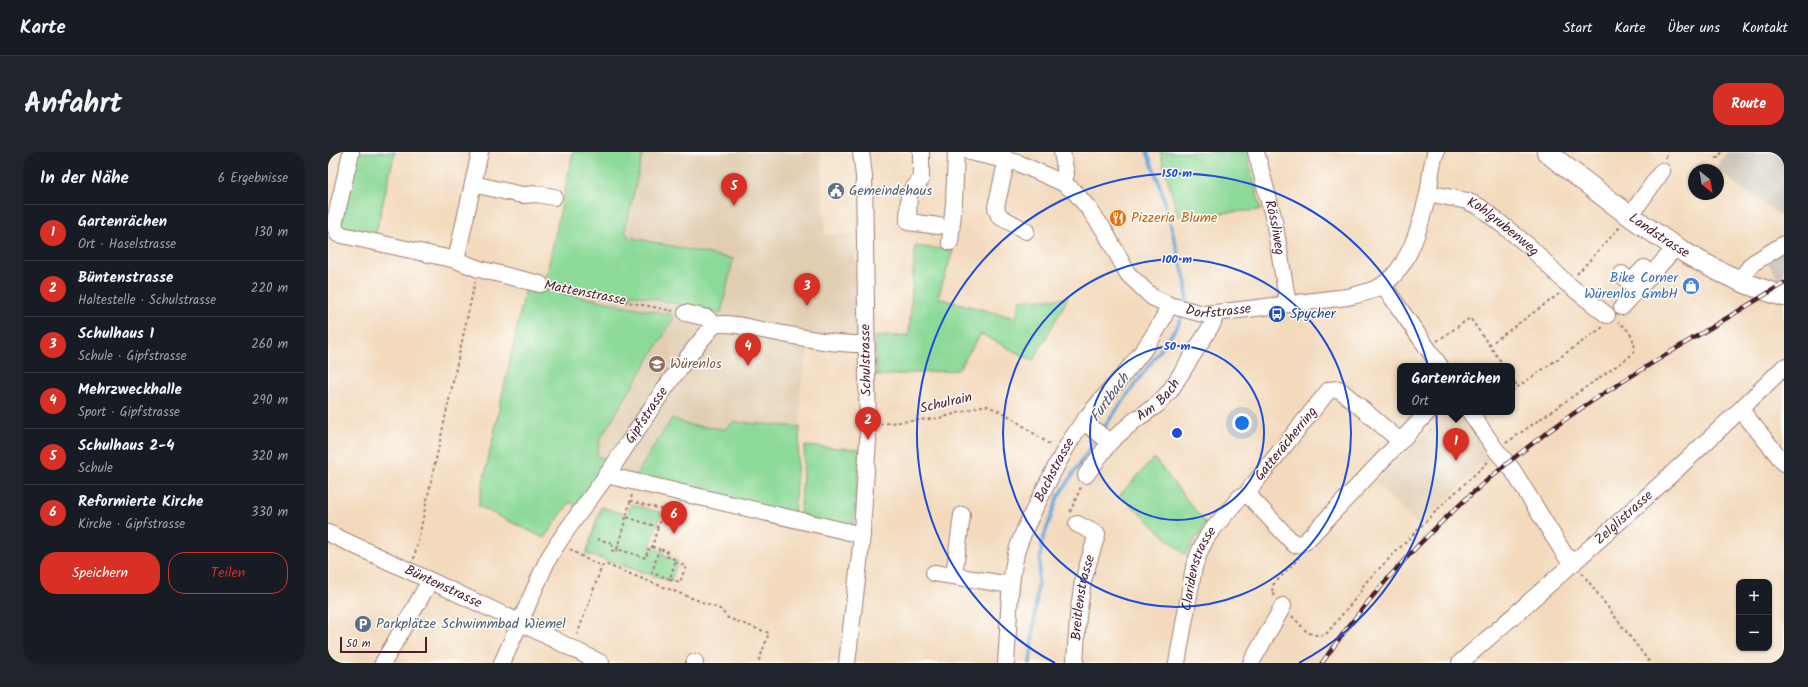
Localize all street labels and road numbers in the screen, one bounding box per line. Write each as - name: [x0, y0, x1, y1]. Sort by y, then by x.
- street label: Kohlgrubenweg: [1463, 191, 1544, 261]
- street label: Rössliweg: [1258, 198, 1291, 257]
- street label: Landstrasse: [1624, 207, 1695, 264]
- street label: Mattenstrasse: [542, 274, 629, 312]
- street label: Dorfstrasse: [1183, 298, 1253, 326]
- street label: Schulstrasse: [854, 323, 878, 396]
- street label: Am Bach: [1132, 375, 1186, 427]
- street label: Gipfstrasse: [619, 382, 674, 448]
- street label: Schulrain: [918, 386, 974, 420]
- street label: Gatterächerring: [1249, 402, 1323, 486]
- street label: Bachstrasse: [1029, 433, 1081, 506]
- street label: Zelglistrasse: [1589, 485, 1659, 550]
- street label: Claridenstrasse: [1175, 521, 1222, 613]
- street label: Breitlenstrasse: [1065, 551, 1101, 641]
- street label: Büntenstrasse: [401, 559, 486, 614]

